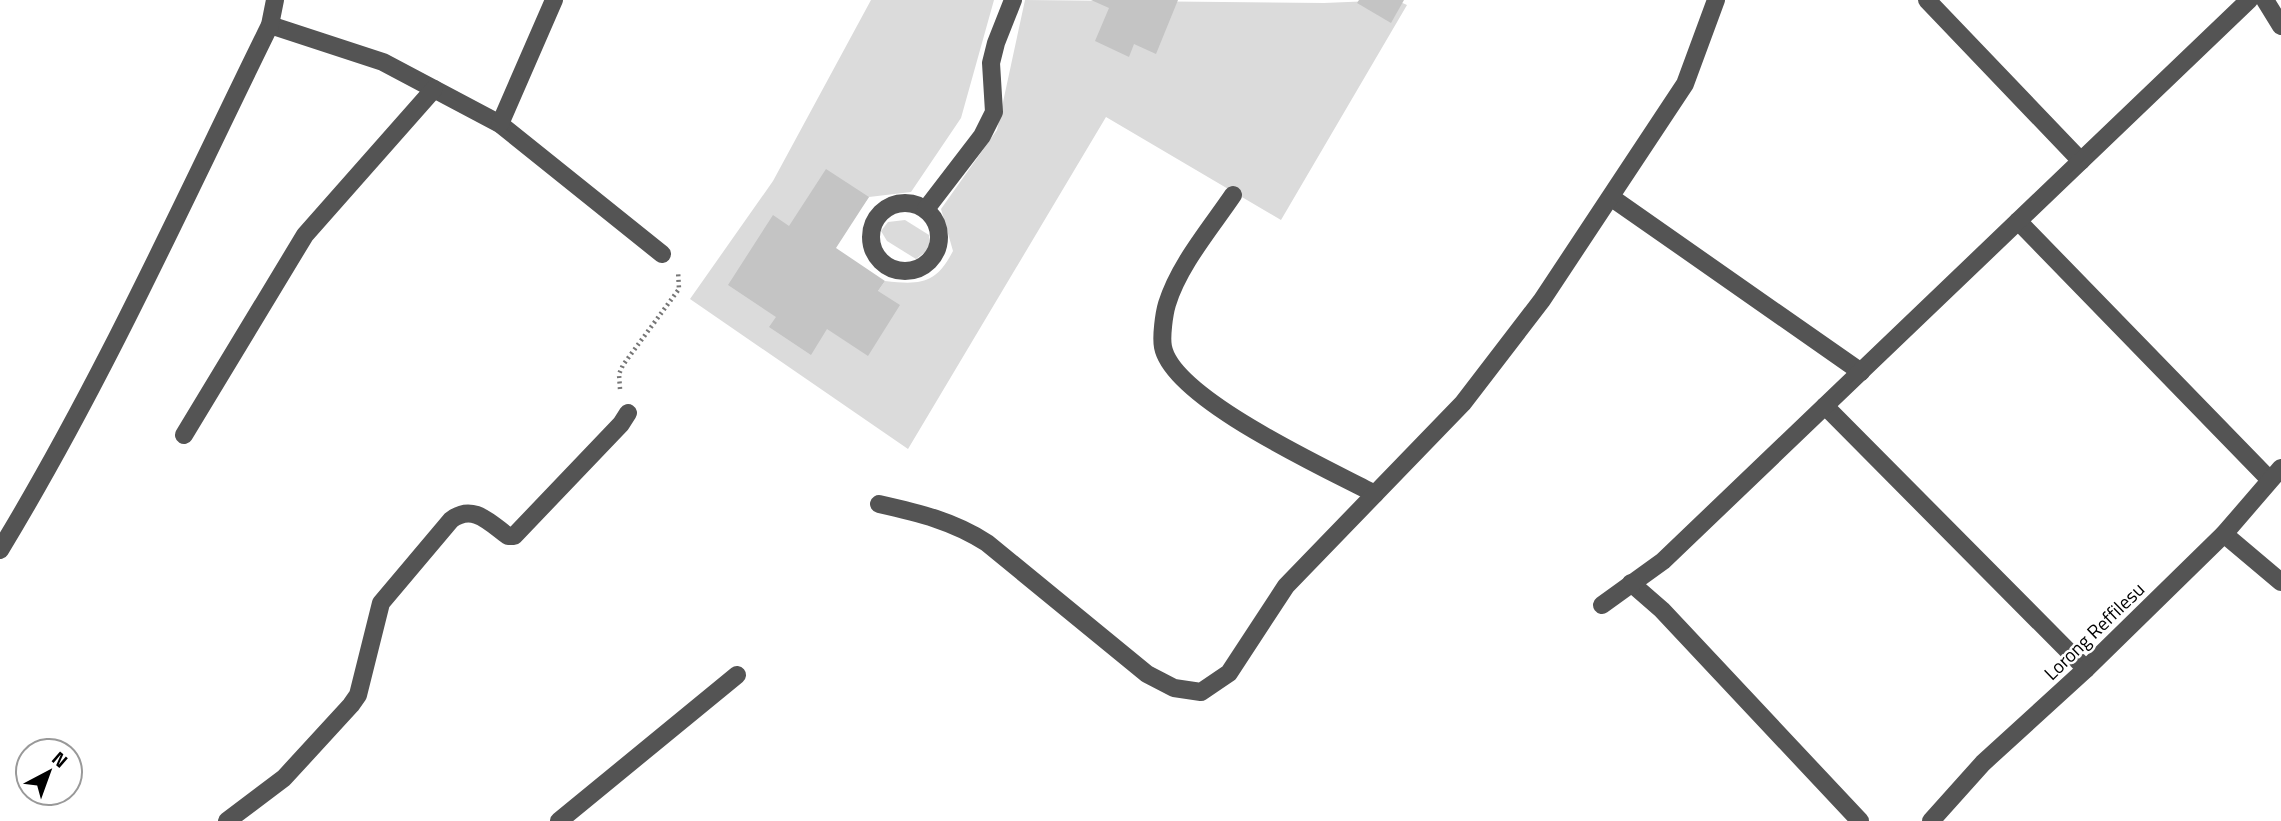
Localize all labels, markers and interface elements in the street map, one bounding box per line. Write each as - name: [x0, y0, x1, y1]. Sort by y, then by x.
- street label: Lorong Reffilesu: [2037, 575, 2151, 686]
- north arrow: [14, 737, 84, 807]
- text: N: [46, 744, 75, 774]

